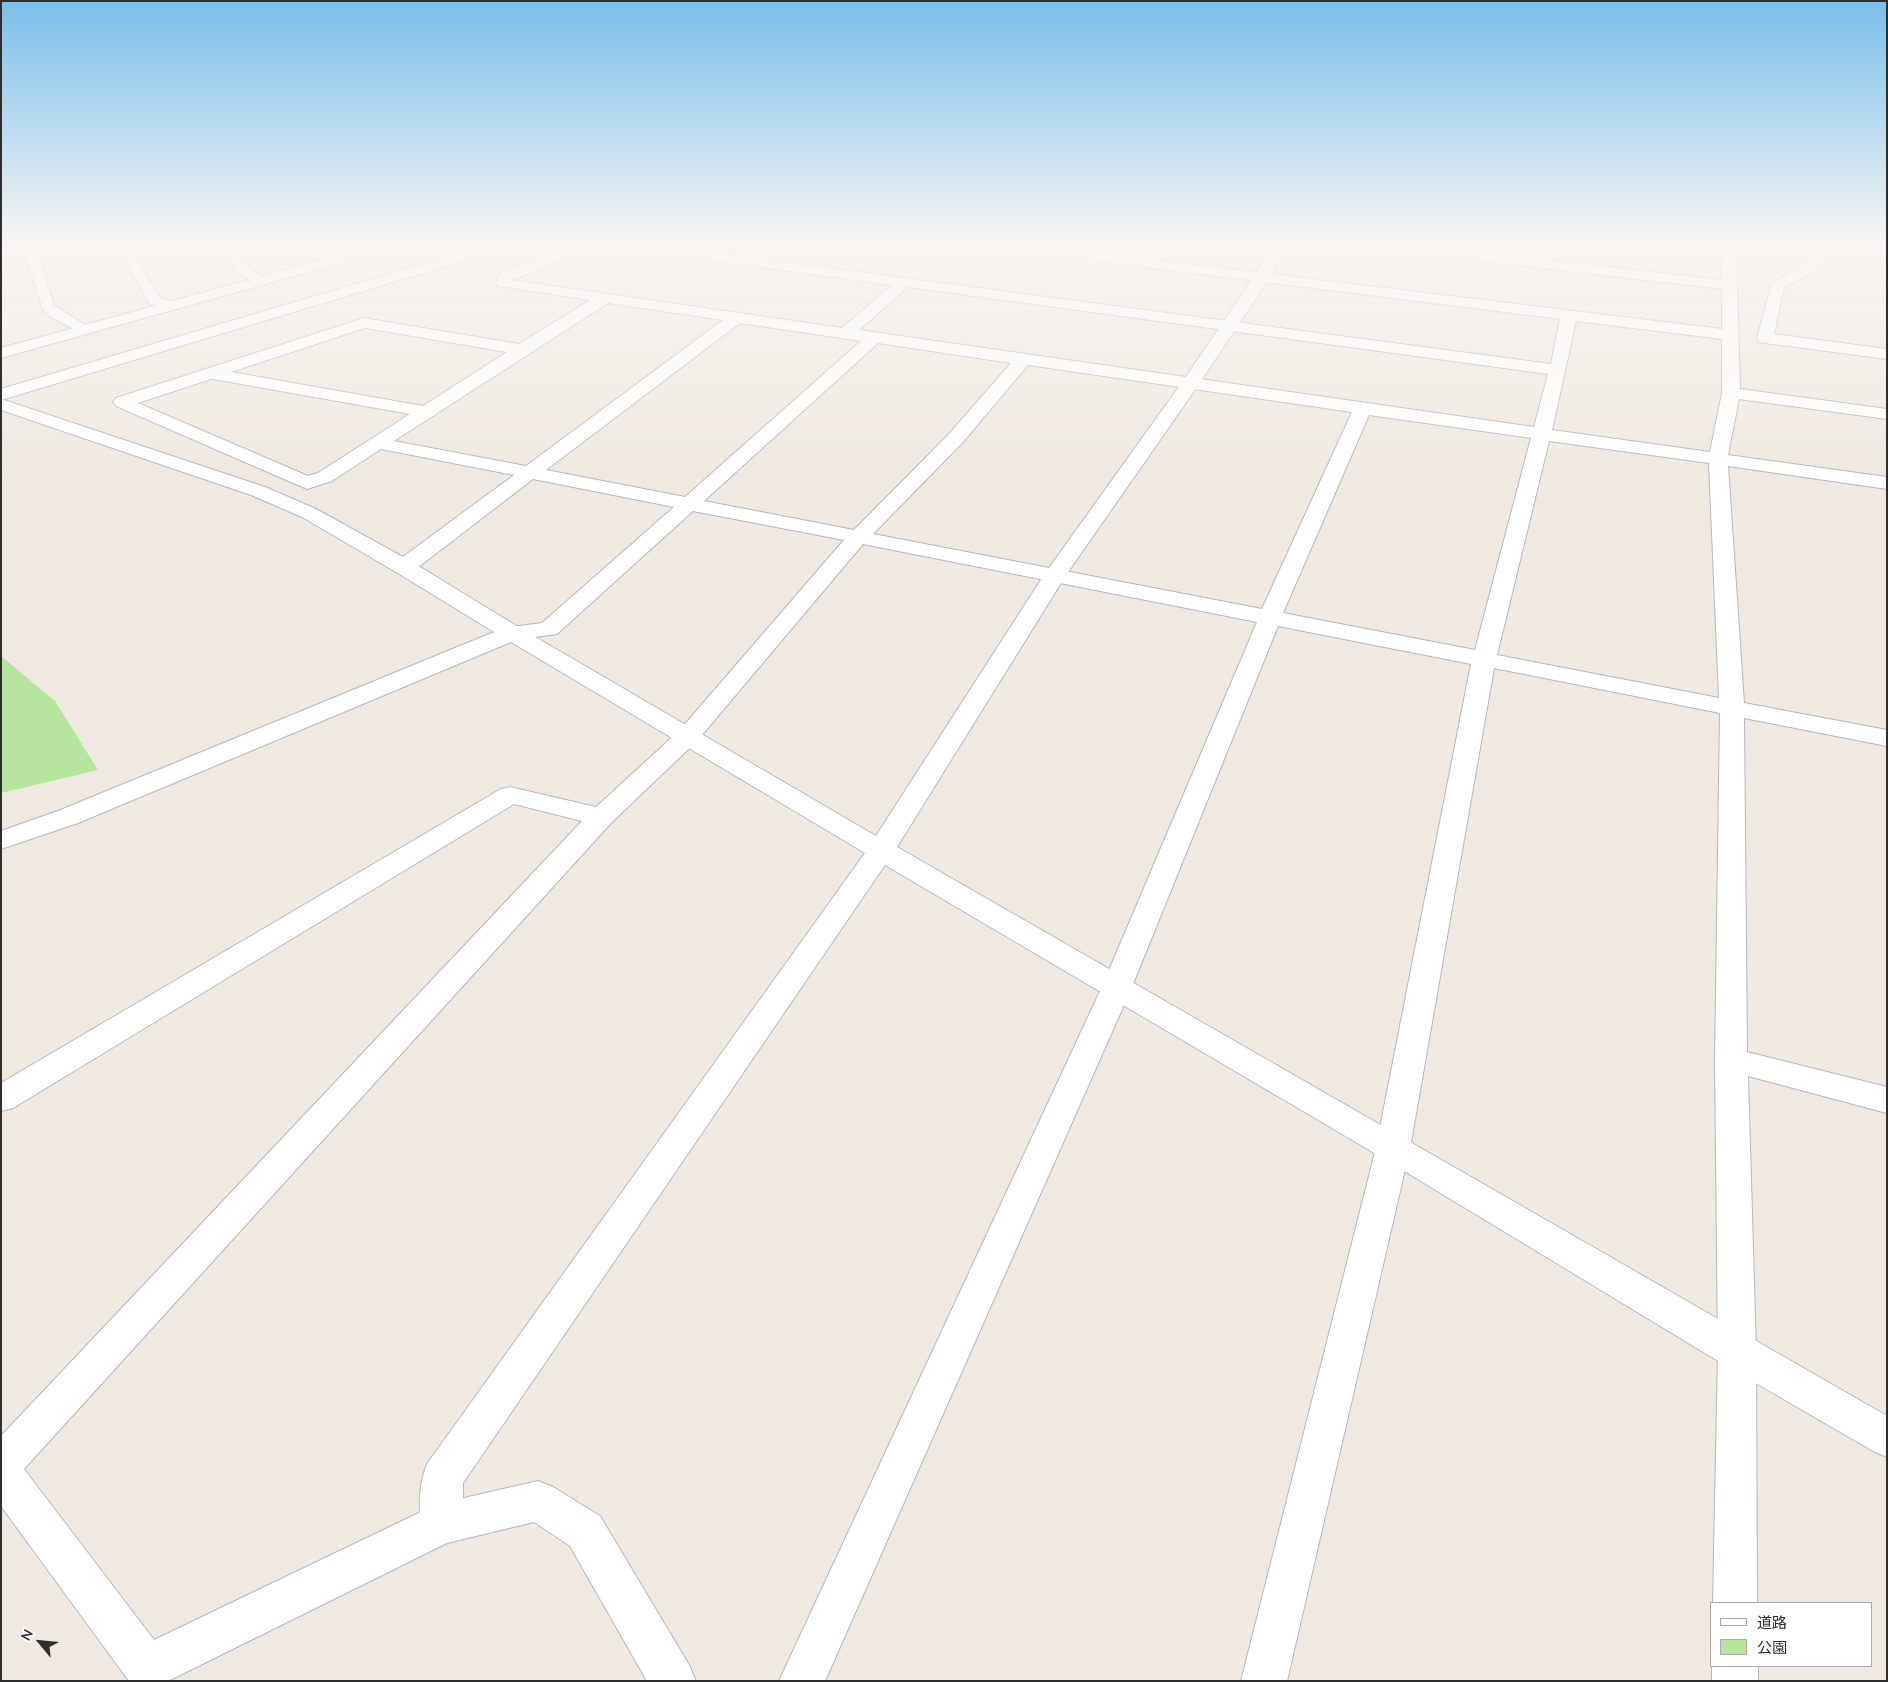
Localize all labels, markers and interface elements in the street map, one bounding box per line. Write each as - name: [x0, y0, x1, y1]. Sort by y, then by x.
- legend: [1710, 1602, 1873, 1667]
- text: 道路: [1757, 1613, 1787, 1632]
- north arrow: [15, 1617, 65, 1667]
- text: N: [16, 1626, 37, 1644]
- text: 公園: [1757, 1638, 1787, 1657]

